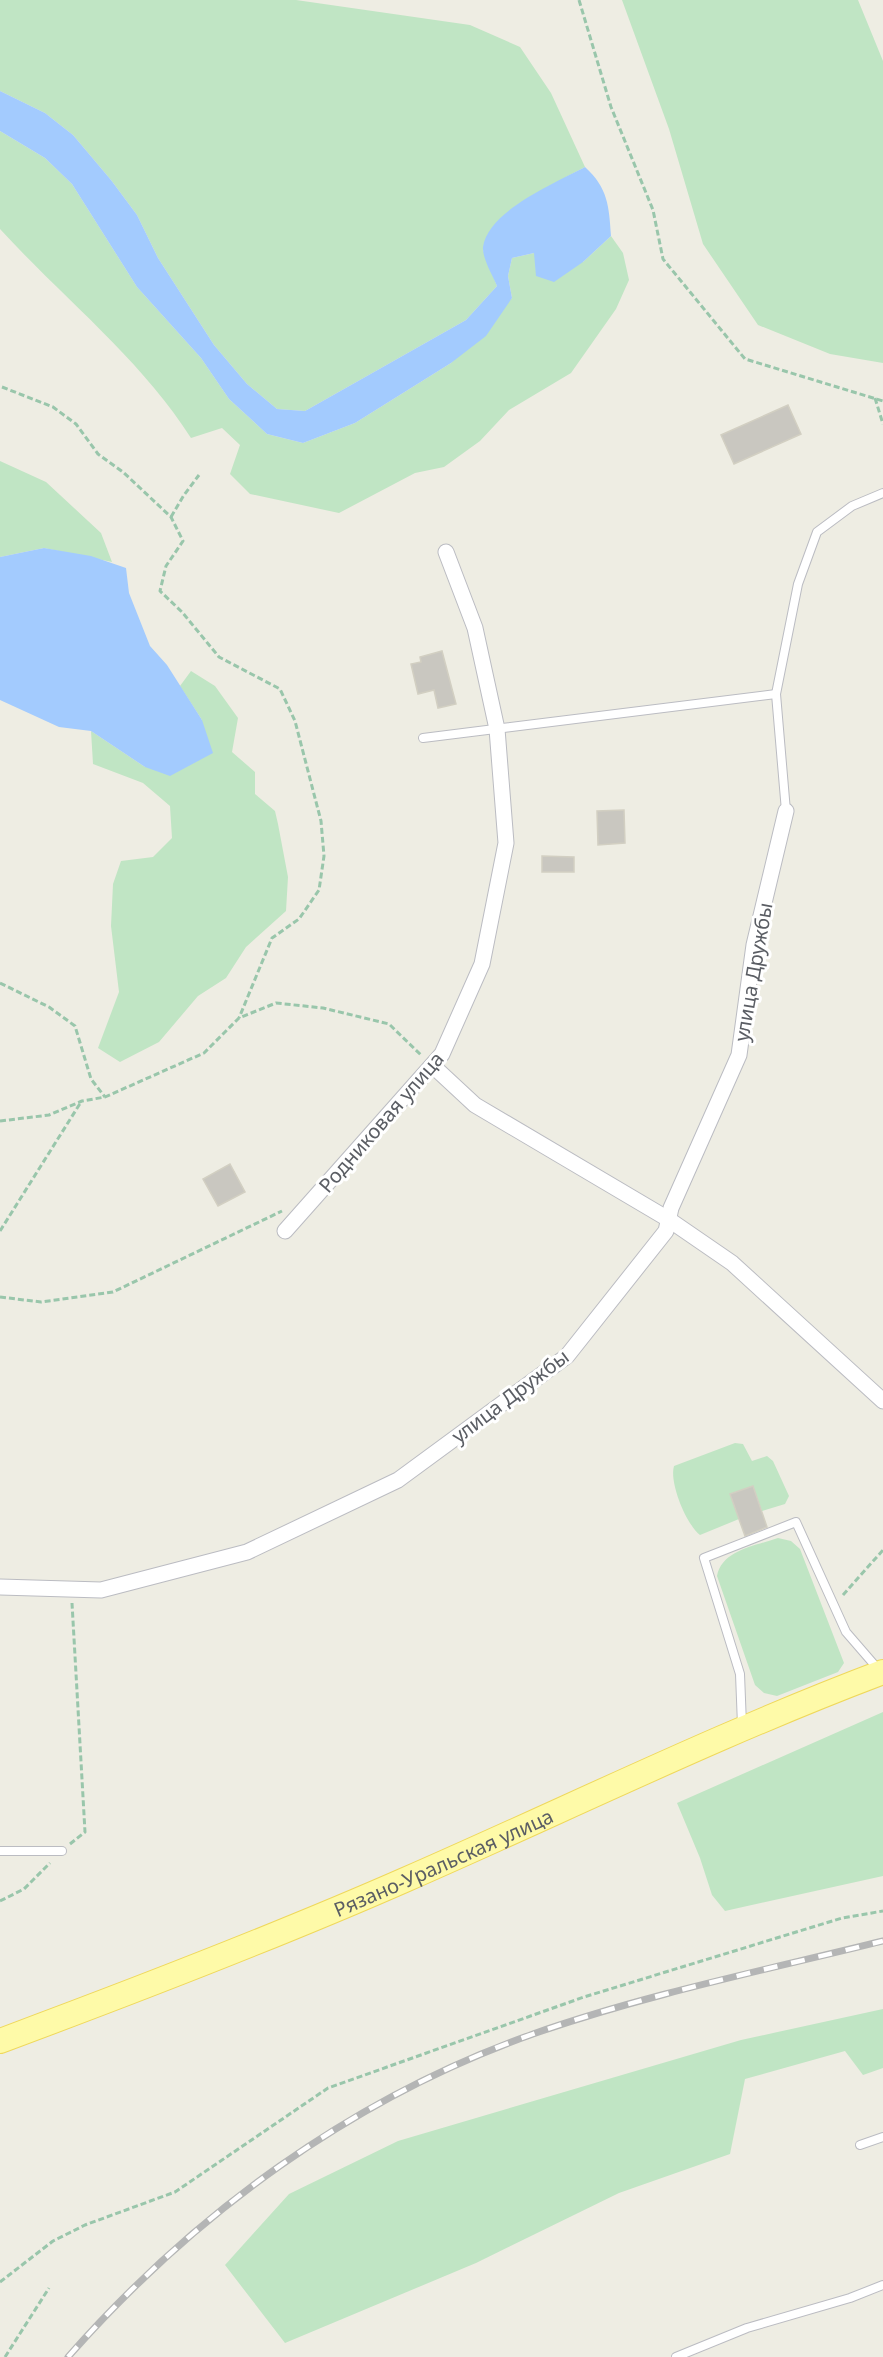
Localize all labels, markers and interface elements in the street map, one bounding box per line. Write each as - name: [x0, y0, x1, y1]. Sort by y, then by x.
- street label: улица Дружбы: [728, 900, 778, 1044]
- street label: Родниковая улица: [312, 1046, 450, 1198]
- street label: улица Дружбы: [446, 1343, 574, 1449]
- street label: Рязано-Уральская улица: [329, 1802, 557, 1923]

